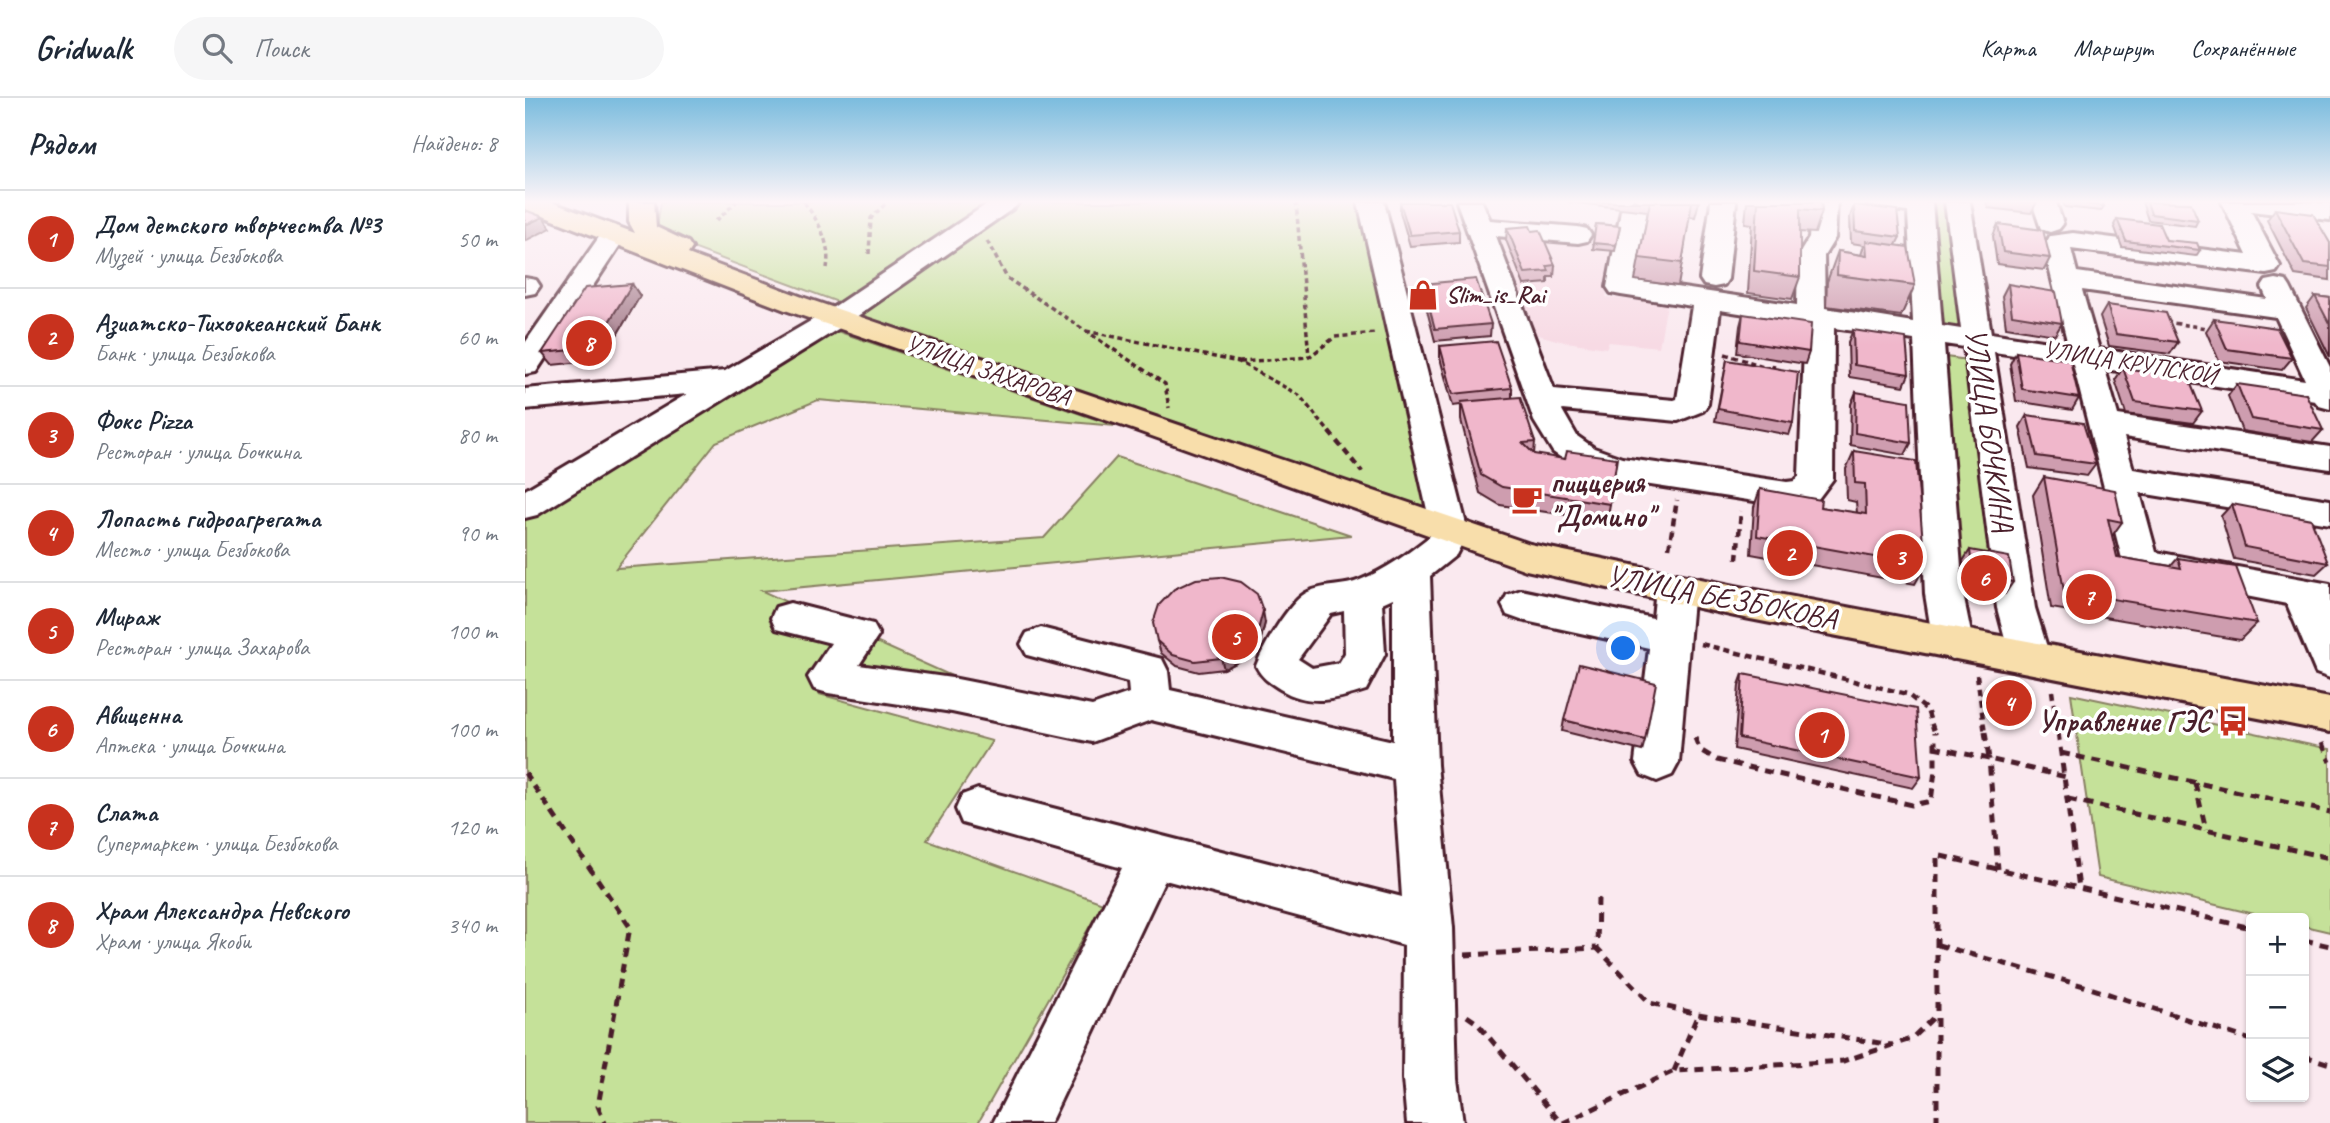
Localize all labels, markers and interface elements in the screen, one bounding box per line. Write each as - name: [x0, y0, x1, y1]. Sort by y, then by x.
- search box: [174, 17, 664, 80]
- text: Gridwalk: [35, 27, 132, 69]
- icon: search: [198, 29, 236, 67]
- text: Поиск: [254, 32, 309, 65]
- text: Карта: [1981, 33, 2036, 63]
- text: Маршрут: [2074, 33, 2153, 63]
- text: Сохранённые: [2191, 33, 2295, 63]
- text: Рядом: [28, 125, 95, 163]
- text: Найдено: 8: [411, 129, 497, 158]
- text: Дом детского творчества №3: [95, 208, 381, 241]
- text: 1: [46, 225, 56, 254]
- text: 50 m: [458, 225, 497, 254]
- text: Музей · улица Безбокова: [95, 241, 282, 270]
- shop icon: Slim_is_Rai: [1406, 278, 1440, 312]
- place label: Slim_is_Rai: [1446, 280, 1548, 310]
- text: Азиатско-Тихоокеанский Банк: [95, 306, 380, 339]
- pin: 8: [566, 317, 612, 369]
- text: 2: [46, 323, 56, 352]
- text: 60 m: [458, 323, 497, 352]
- street label: УЛИЦА БОЧКИНА: [1957, 326, 2023, 535]
- street label: УЛИЦА ЗАХАРОВА: [902, 328, 1075, 412]
- street label: УЛИЦА КРУПСКОЙ: [2041, 333, 2223, 391]
- text: Банк · улица Безбокова: [95, 339, 274, 368]
- text: Фокс Pizza: [95, 404, 192, 437]
- text: 3: [46, 421, 56, 450]
- text: 80 m: [458, 421, 497, 450]
- text: Ресторан · улица Бочкина: [95, 437, 300, 466]
- place label: пиццерия "Домино": [1550, 463, 1660, 535]
- cafe icon: пиццерия "Домино": [1510, 482, 1544, 516]
- text: Лопасть гидроагрегата: [95, 502, 321, 535]
- text: 4: [46, 519, 56, 548]
- text: 90 m: [458, 519, 497, 548]
- pin: 2: [1767, 527, 1813, 579]
- pin: 3: [1877, 531, 1923, 583]
- text: Место · улица Безбокова: [95, 535, 289, 564]
- pin: 6: [1961, 552, 2007, 604]
- street label: УЛИЦА БЕЗБОКОВА: [1604, 556, 1842, 638]
- pin: 7: [2066, 571, 2112, 623]
- text: Мираж: [95, 600, 159, 633]
- pin: 5: [1212, 611, 1258, 663]
- text: 5: [46, 617, 56, 646]
- text: 100 m: [448, 617, 497, 646]
- your location: [1606, 631, 1640, 665]
- text: Ресторан · улица Захарова: [95, 633, 309, 662]
- pin: 4: [1986, 677, 2032, 729]
- text: Авиценна: [95, 698, 181, 731]
- place label: Управление ГЭС: [2037, 702, 2213, 740]
- bus stop icon: Управление ГЭС: [2216, 704, 2250, 738]
- pin: 1: [1799, 709, 1845, 761]
- text: 6: [46, 715, 56, 744]
- text: 100 m: [448, 715, 497, 744]
- text: Аптека · улица Бочкина: [95, 731, 284, 760]
- text: Слата: [95, 796, 158, 829]
- text: 7: [46, 813, 56, 842]
- text: 120 m: [448, 813, 497, 842]
- text: Супермаркет · улица Безбокова: [95, 829, 337, 858]
- text: Храм Александра Невского: [95, 894, 349, 927]
- text: 8: [46, 911, 56, 940]
- text: 340 m: [448, 911, 497, 940]
- map controls: [2246, 913, 2309, 1102]
- button: +: [2246, 913, 2309, 976]
- text: Храм · улица Якоби: [95, 927, 251, 956]
- button: −: [2246, 976, 2309, 1039]
- button: layers: [2246, 1039, 2309, 1102]

